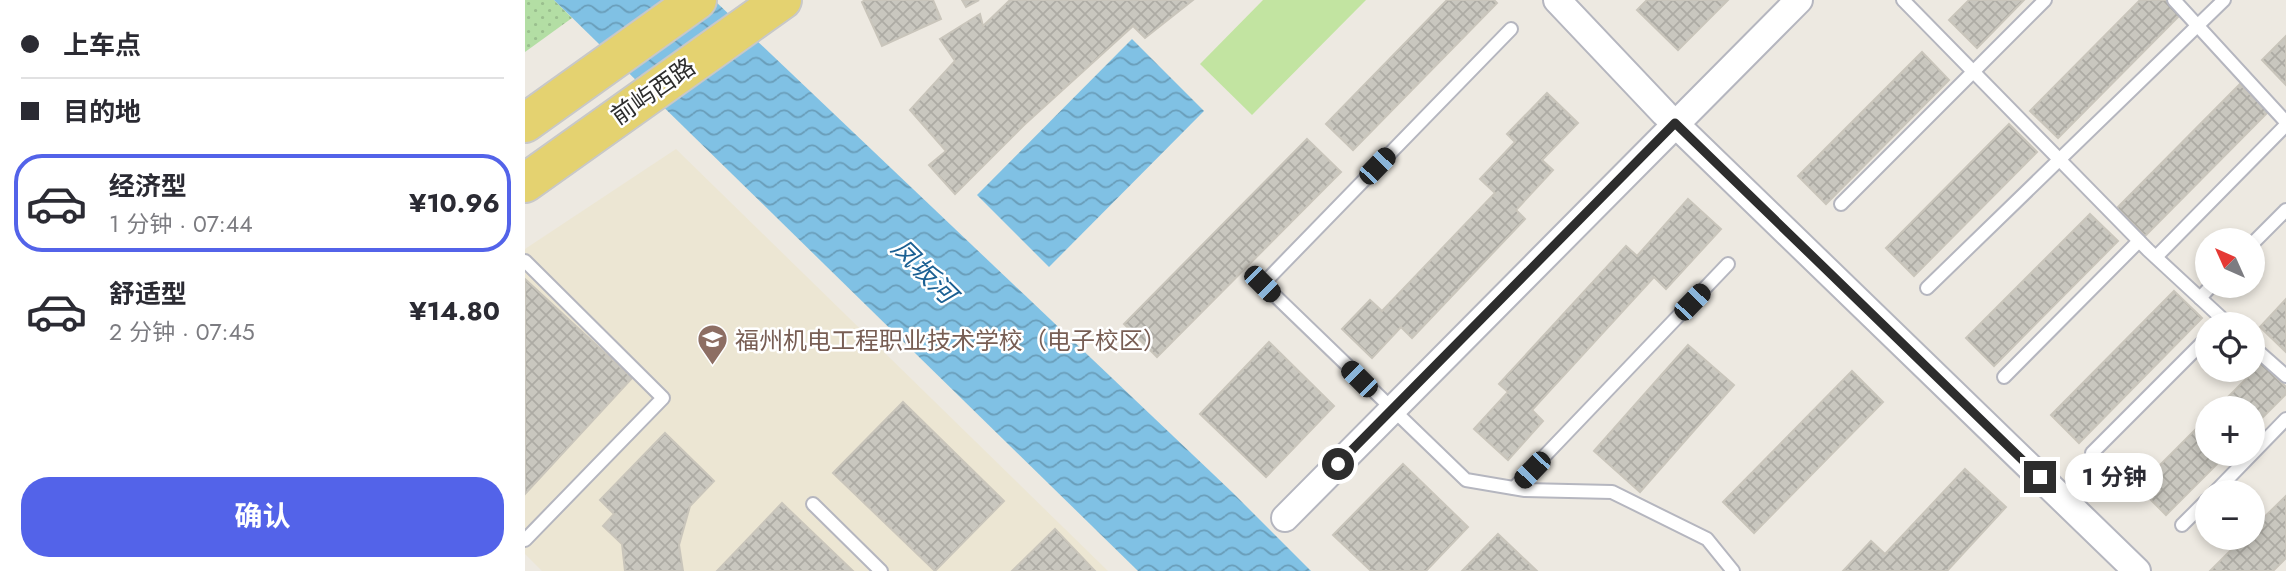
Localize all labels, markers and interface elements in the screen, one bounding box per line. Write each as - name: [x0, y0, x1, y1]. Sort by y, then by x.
- text: 上车点: [63, 26, 141, 64]
- street label: 前屿西路: [604, 49, 702, 133]
- text: 目的地: [63, 93, 141, 131]
- car: [1355, 144, 1400, 188]
- text: 经济型: [109, 167, 187, 205]
- icon: car: [25, 172, 88, 235]
- text: ¥10.96: [409, 184, 500, 222]
- text: 1 分钟 · 07:44: [109, 207, 253, 241]
- north arrow: [2195, 228, 2265, 298]
- map controls: [2195, 228, 2265, 550]
- water label: 凤坂河: [883, 230, 969, 316]
- car: [1240, 262, 1285, 306]
- text: 舒适型: [109, 275, 187, 313]
- icon: car: [25, 280, 88, 343]
- car: [1670, 280, 1715, 324]
- text: ¥14.80: [409, 292, 500, 330]
- button: locate: [2195, 312, 2265, 382]
- text: 2 分钟 · 07:45: [109, 315, 255, 349]
- school or university icon: 福州机电工程职业技术学校（电子校区）: [695, 323, 729, 367]
- place label: 福州机电工程职业技术学校（电子校区）: [735, 323, 1167, 358]
- car: [1337, 357, 1382, 401]
- button: +: [2195, 396, 2265, 466]
- route start: [1322, 448, 1354, 480]
- car: [1510, 448, 1555, 492]
- callout: 1 分钟: [2065, 452, 2163, 502]
- text: 1 分钟: [2082, 460, 2146, 494]
- route end: [2024, 461, 2056, 493]
- button: 确认: [21, 477, 504, 557]
- button: −: [2195, 480, 2265, 550]

